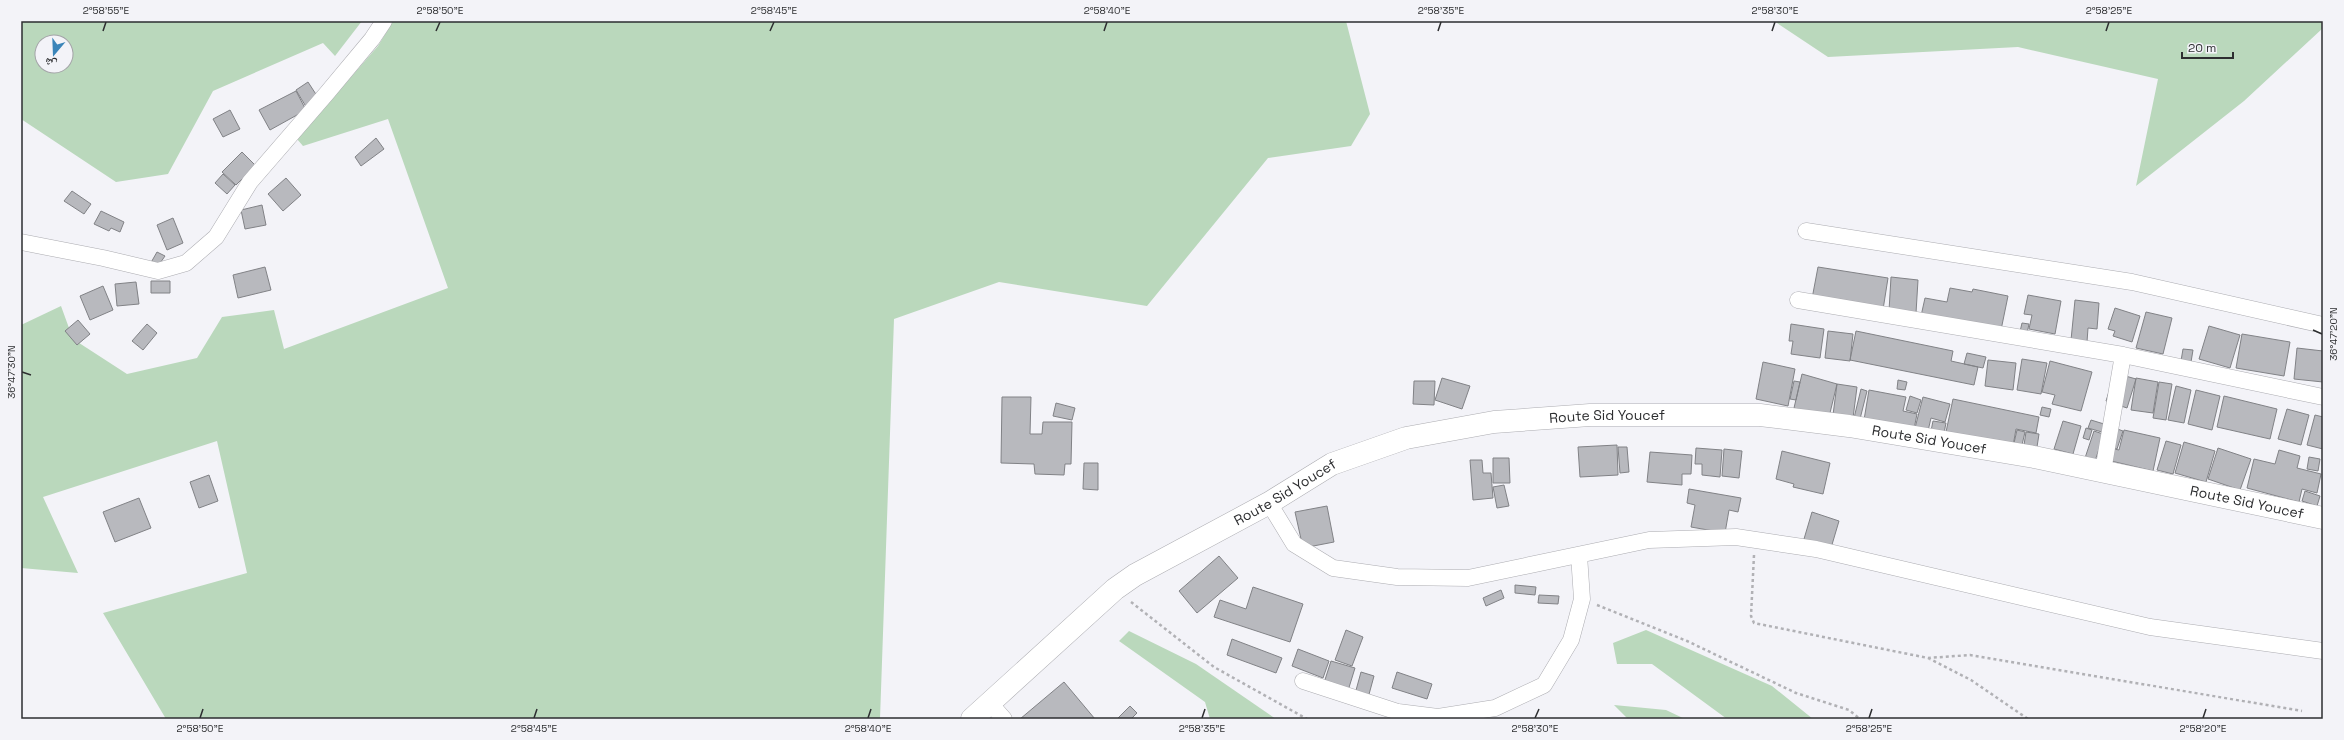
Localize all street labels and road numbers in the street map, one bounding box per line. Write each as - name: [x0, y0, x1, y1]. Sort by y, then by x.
- street label: Route Sid Youcef: [1549, 406, 1665, 427]
- street label: Route Sid Youcef: [1871, 421, 1988, 458]
- street label: Route Sid Youcef: [1231, 455, 1339, 529]
- street label: Route Sid Youcef: [2189, 481, 2306, 523]

